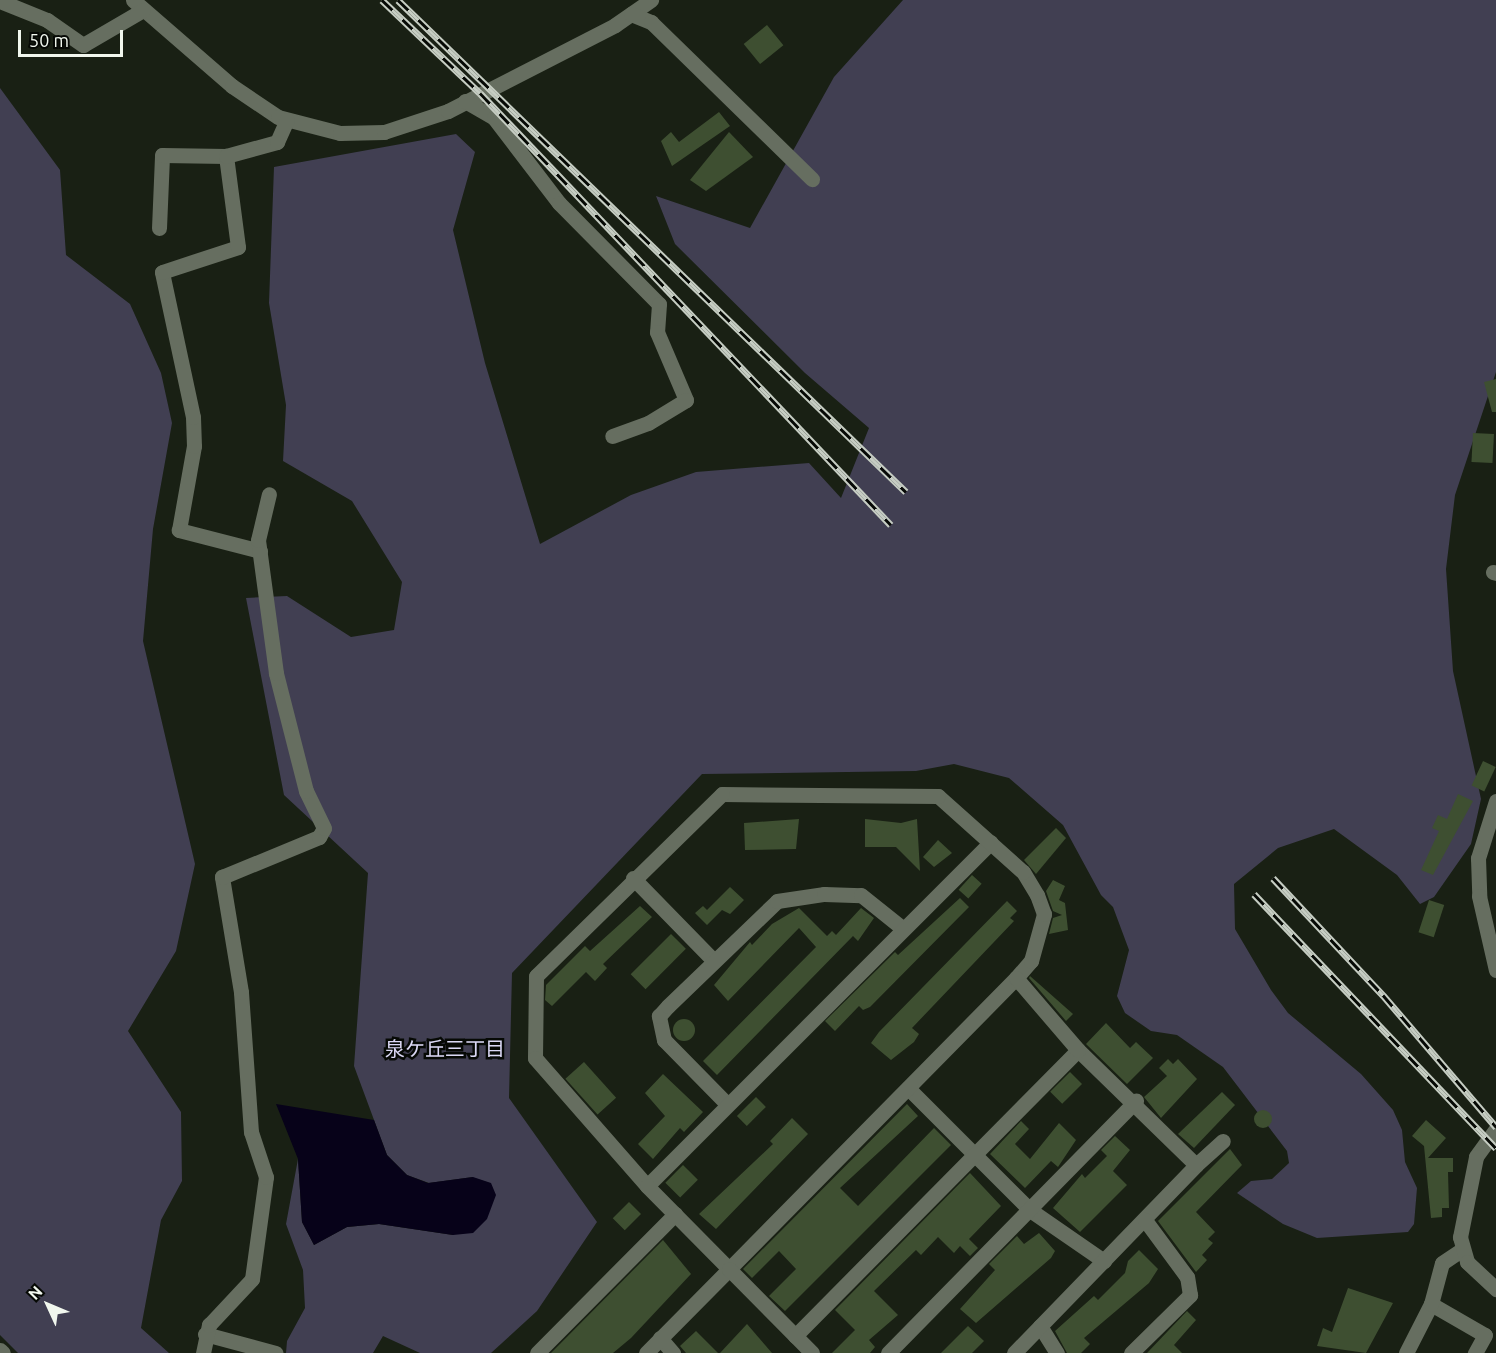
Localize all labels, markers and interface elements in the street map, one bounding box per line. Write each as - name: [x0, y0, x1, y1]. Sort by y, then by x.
- scale bar: [21, 18, 126, 56]
- text: 50 m: [29, 30, 69, 50]
- district label: 泉ケ丘三丁目: [385, 1036, 505, 1060]
- north arrow: [18, 1275, 78, 1335]
- text: N: [24, 1282, 46, 1303]

